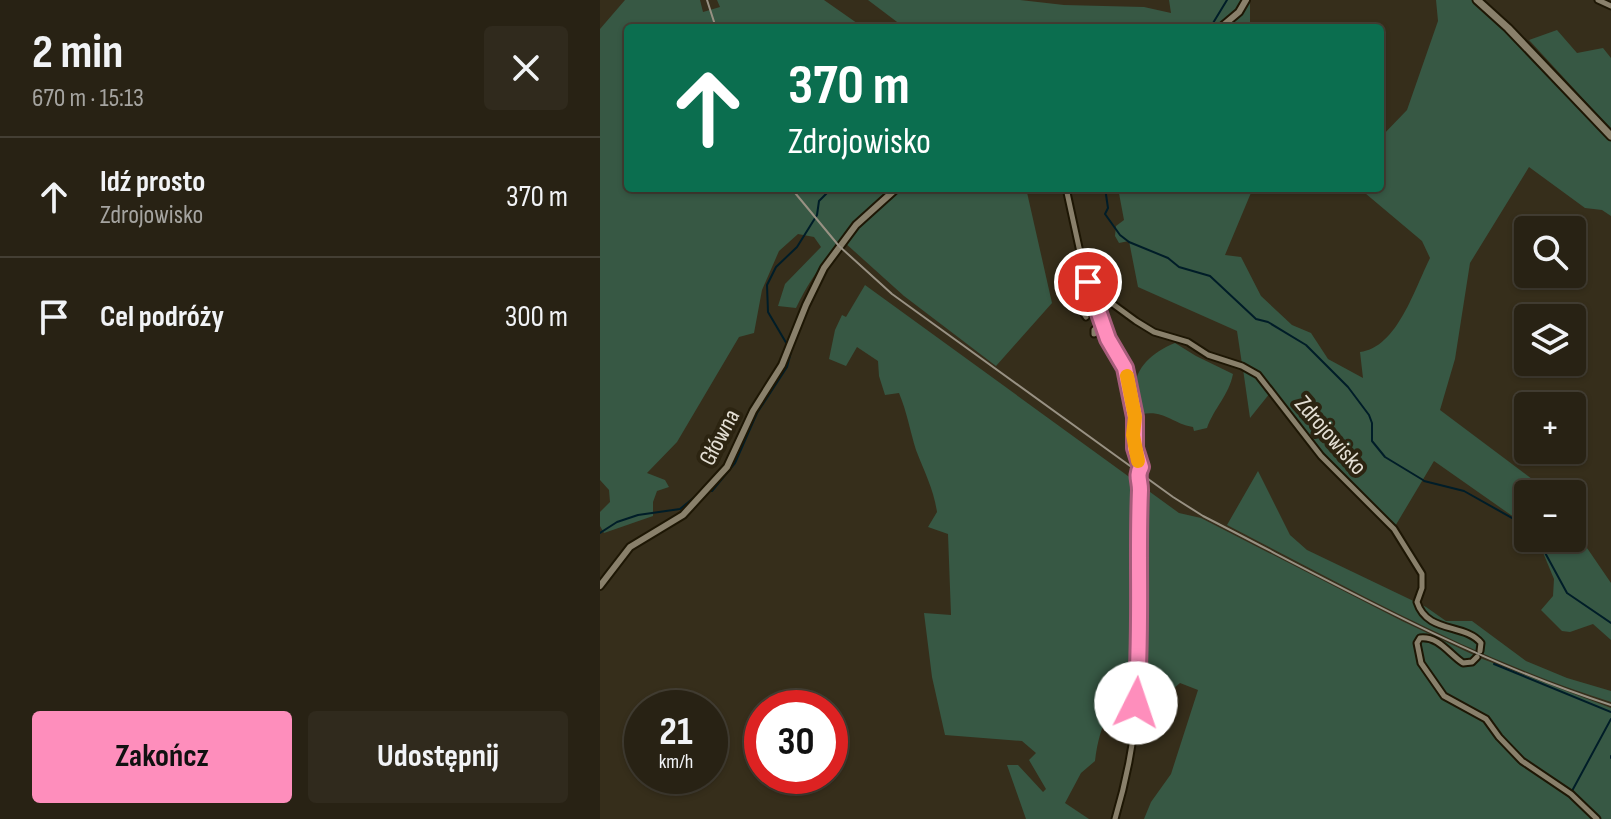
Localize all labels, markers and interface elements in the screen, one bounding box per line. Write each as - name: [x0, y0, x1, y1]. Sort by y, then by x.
- text: 2 min: [32, 24, 123, 81]
- button: close: [484, 26, 568, 110]
- text: 370 m: [788, 53, 910, 120]
- icon: ahead: [656, 56, 760, 160]
- text: 670 m · 15:13: [32, 83, 144, 114]
- text: Zdrojowisko: [788, 121, 931, 164]
- text: Idź prosto: [100, 164, 205, 200]
- icon: ahead: [32, 175, 76, 219]
- text: 370 m: [506, 179, 568, 215]
- text: Zdrojowisko: [100, 200, 203, 231]
- map controls: [1514, 216, 1586, 552]
- button: search: [1514, 216, 1586, 288]
- pin: [1054, 248, 1122, 316]
- icon: arrive: [1066, 260, 1110, 304]
- icon: arrive: [32, 295, 76, 339]
- text: Cel podróży: [100, 299, 224, 335]
- text: 300 m: [505, 299, 568, 335]
- button: layers: [1514, 304, 1586, 376]
- street label: Zdrojowisko: [1288, 390, 1373, 481]
- button: +: [1514, 392, 1586, 464]
- street label: Główna: [693, 404, 746, 470]
- button: −: [1514, 480, 1586, 552]
- position arrow: [1094, 661, 1178, 745]
- speed limit sign: 30: [744, 690, 848, 794]
- text: 21: [659, 708, 693, 756]
- button: Zakończ: [32, 711, 292, 803]
- button: Udostępnij: [308, 711, 568, 803]
- text: km/h: [659, 750, 693, 774]

